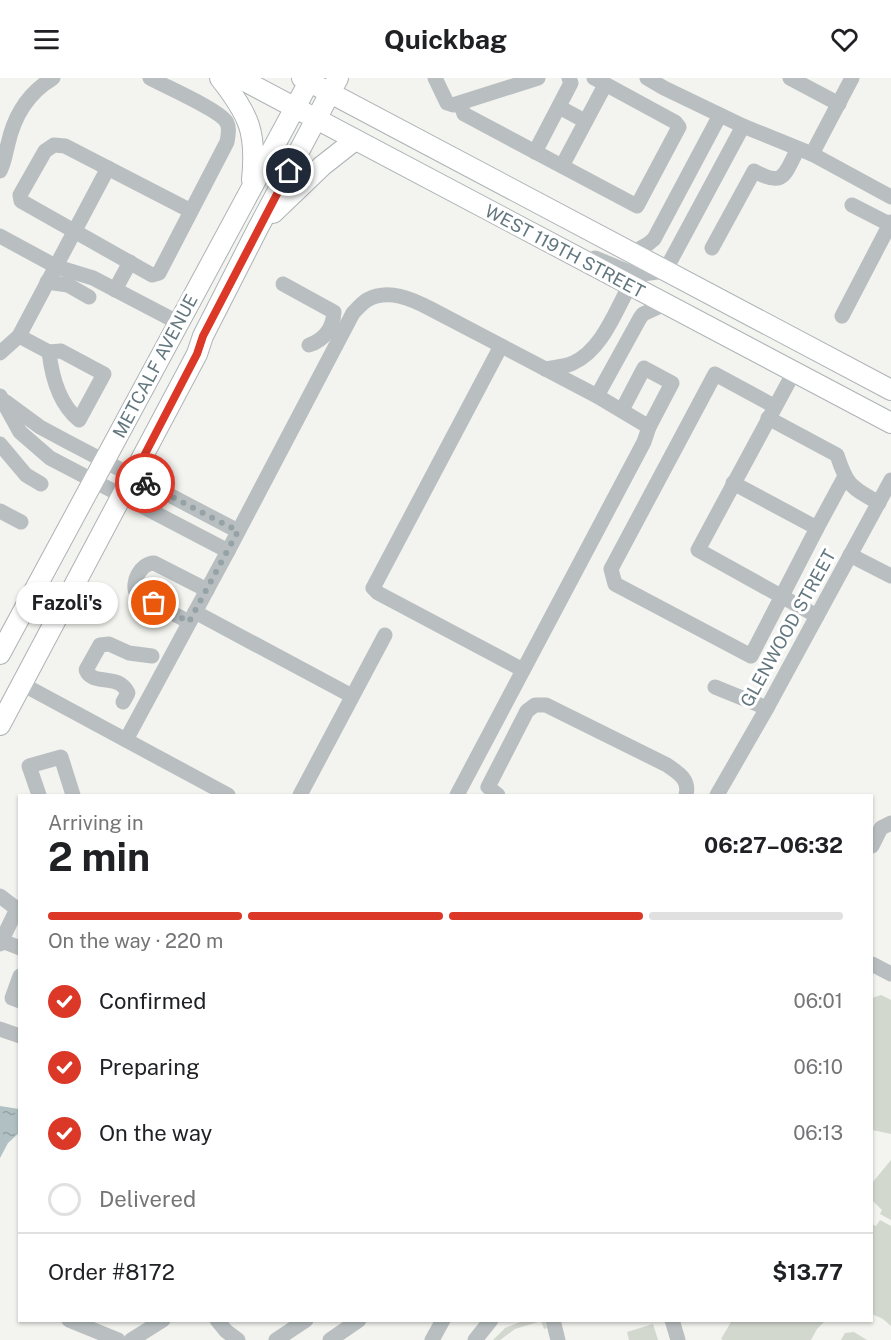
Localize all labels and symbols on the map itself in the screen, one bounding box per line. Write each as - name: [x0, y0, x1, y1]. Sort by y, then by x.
- pin: [263, 145, 314, 196]
- street label: WEST 119TH STREET: [481, 200, 649, 302]
- street label: METCALF AVENUE: [108, 291, 202, 441]
- courier: [115, 453, 175, 513]
- street label: GLENWOOD STREET: [736, 545, 840, 710]
- pin: [128, 577, 179, 628]
- callout: Fazoli's: [16, 582, 118, 624]

